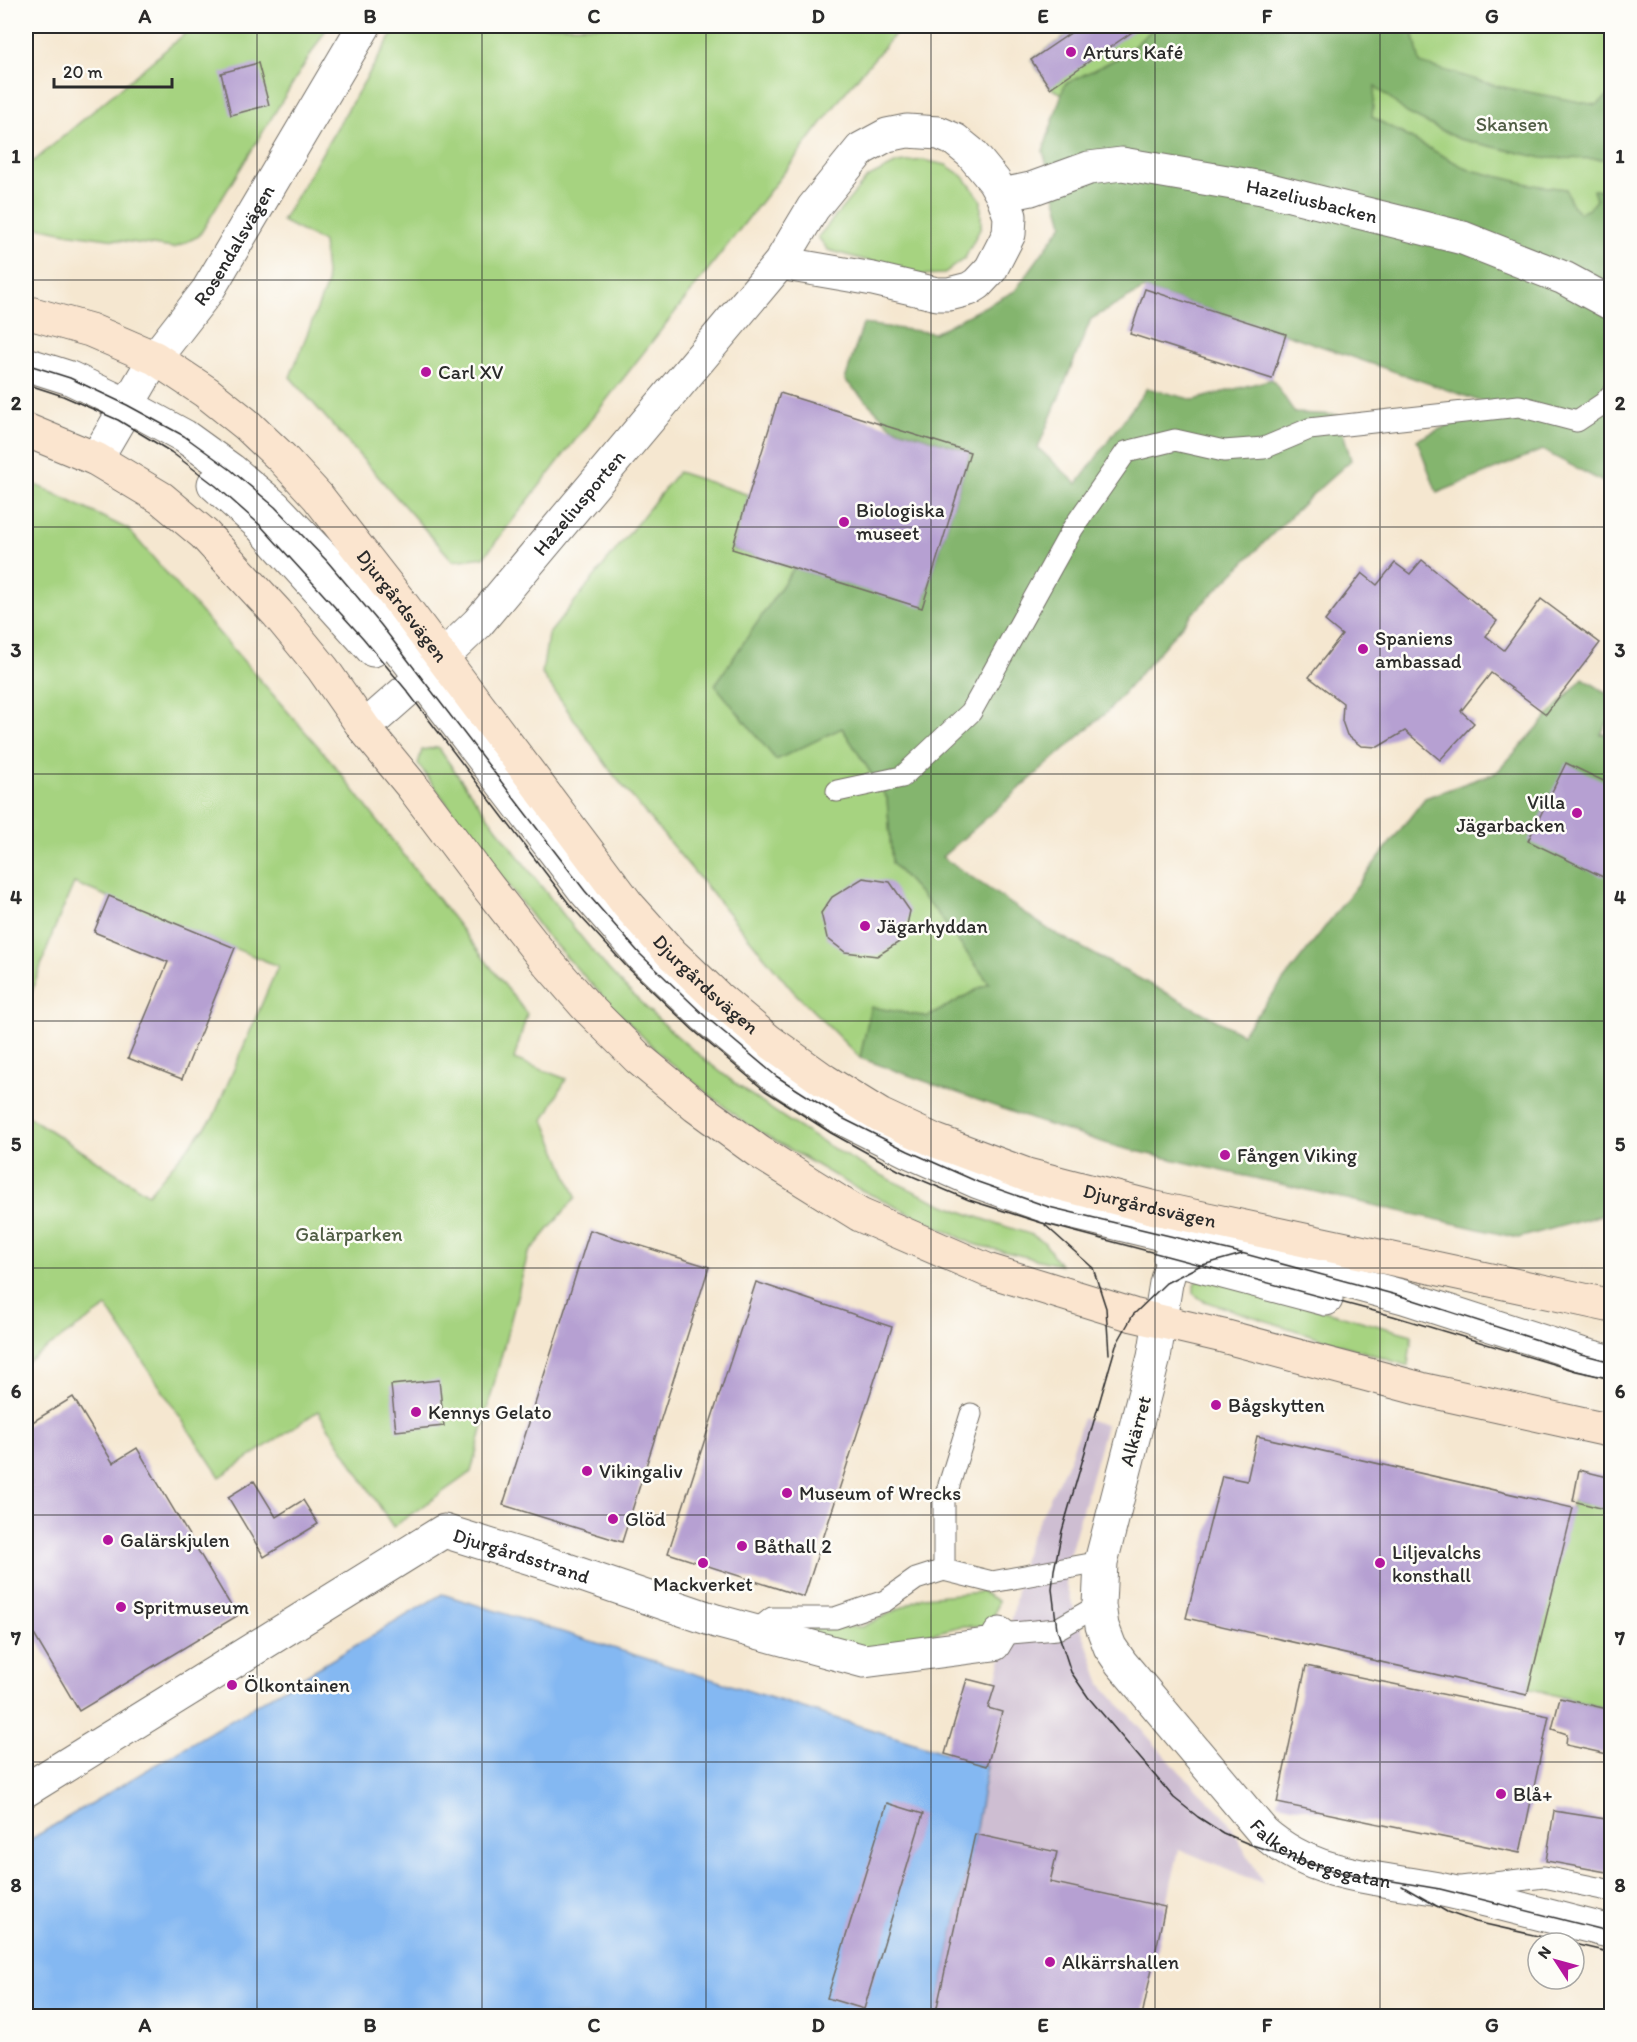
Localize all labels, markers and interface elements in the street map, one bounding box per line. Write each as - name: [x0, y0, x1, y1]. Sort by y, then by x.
- text: A: [138, 4, 152, 28]
- text: B: [364, 4, 377, 28]
- text: C: [588, 4, 601, 28]
- text: D: [811, 4, 825, 28]
- text: E: [1037, 4, 1049, 28]
- text: F: [1262, 4, 1273, 28]
- text: G: [1485, 4, 1499, 28]
- place label: Arturs Kafé: [1083, 40, 1183, 64]
- marker: Arturs Kafé: [1064, 45, 1078, 59]
- scale bar: [54, 51, 172, 89]
- text: 20 m: [63, 61, 103, 83]
- park label: Skansen: [1476, 112, 1548, 136]
- text: 1: [11, 144, 21, 168]
- text: 1: [1615, 144, 1625, 168]
- street label: Hazeliusbacken: [1244, 173, 1380, 228]
- street label: Rosendalsvägen: [188, 180, 280, 311]
- place label: Carl XV: [438, 360, 504, 384]
- marker: Carl XV: [419, 365, 433, 379]
- text: 2: [11, 391, 22, 415]
- text: 2: [1615, 391, 1626, 415]
- street label: Hazeliusporten: [528, 445, 630, 561]
- place label: Biologiska museet: [856, 498, 945, 545]
- marker: Biologiska museet: [837, 515, 851, 529]
- street label: Djurgårdsvägen: [351, 545, 453, 667]
- place label: Spaniens ambassad: [1375, 626, 1462, 673]
- text: 3: [11, 638, 22, 662]
- text: 3: [1615, 638, 1626, 662]
- marker: Spaniens ambassad: [1356, 642, 1370, 656]
- place label: Villa Jägarbacken: [1456, 790, 1565, 837]
- marker: Villa Jägarbacken: [1570, 806, 1584, 820]
- text: 4: [10, 885, 22, 909]
- text: 4: [1614, 885, 1626, 909]
- place label: Jägarhyddan: [877, 914, 988, 938]
- marker: Jägarhyddan: [858, 919, 872, 933]
- street label: Djurgårdsvägen: [648, 929, 764, 1039]
- text: 5: [11, 1132, 22, 1156]
- text: 5: [1615, 1132, 1626, 1156]
- place label: Fången Viking: [1237, 1143, 1358, 1167]
- marker: Fången Viking: [1218, 1148, 1232, 1162]
- street label: Djurgårdsvägen: [1081, 1178, 1219, 1233]
- park label: Galärparken: [295, 1222, 403, 1246]
- text: 6: [11, 1379, 22, 1403]
- text: 6: [1615, 1379, 1626, 1403]
- street label: Alkärret: [1114, 1393, 1156, 1469]
- place label: Bågskytten: [1228, 1393, 1325, 1417]
- marker: Bågskytten: [1209, 1398, 1223, 1412]
- place label: Kennys Gelato: [428, 1400, 552, 1424]
- marker: Kennys Gelato: [409, 1405, 423, 1419]
- place label: Vikingaliv: [599, 1459, 683, 1483]
- marker: Vikingaliv: [580, 1464, 594, 1478]
- place label: Museum of Wrecks: [799, 1481, 961, 1505]
- marker: Museum of Wrecks: [780, 1486, 794, 1500]
- place label: Glöd: [625, 1507, 666, 1531]
- marker: Glöd: [606, 1512, 620, 1526]
- street label: Djurgårdsstrand: [450, 1523, 593, 1589]
- place label: Galärskjulen: [120, 1528, 230, 1552]
- marker: Galärskjulen: [101, 1533, 115, 1547]
- place label: Båthall 2: [754, 1534, 832, 1558]
- marker: Båthall 2: [735, 1539, 749, 1553]
- place label: Liljevalchs konsthall: [1392, 1540, 1481, 1587]
- marker: Mackverket: [696, 1556, 710, 1570]
- marker: Liljevalchs konsthall: [1373, 1556, 1387, 1570]
- place label: Mackverket: [653, 1572, 753, 1596]
- place label: Spritmuseum: [133, 1595, 249, 1619]
- marker: Spritmuseum: [114, 1600, 128, 1614]
- text: 7: [10, 1626, 21, 1650]
- text: 7: [1614, 1626, 1625, 1650]
- place label: Ölkontainen: [244, 1673, 350, 1697]
- marker: Ölkontainen: [225, 1678, 239, 1692]
- place label: Blå+: [1513, 1782, 1553, 1806]
- marker: Blå+: [1494, 1787, 1508, 1801]
- street label: Falkenbergsgatan: [1245, 1814, 1393, 1893]
- text: 8: [11, 1873, 22, 1897]
- text: 8: [1615, 1873, 1626, 1897]
- north arrow: [1526, 1931, 1586, 1991]
- text: N: [1533, 1943, 1555, 1962]
- place label: Alkärrshallen: [1062, 1950, 1179, 1974]
- marker: Alkärrshallen: [1043, 1955, 1057, 1969]
- text: A: [138, 2013, 152, 2037]
- text: B: [364, 2013, 377, 2037]
- text: C: [588, 2013, 601, 2037]
- text: D: [811, 2013, 825, 2037]
- text: E: [1037, 2013, 1049, 2037]
- text: F: [1262, 2013, 1273, 2037]
- text: G: [1485, 2013, 1499, 2037]

